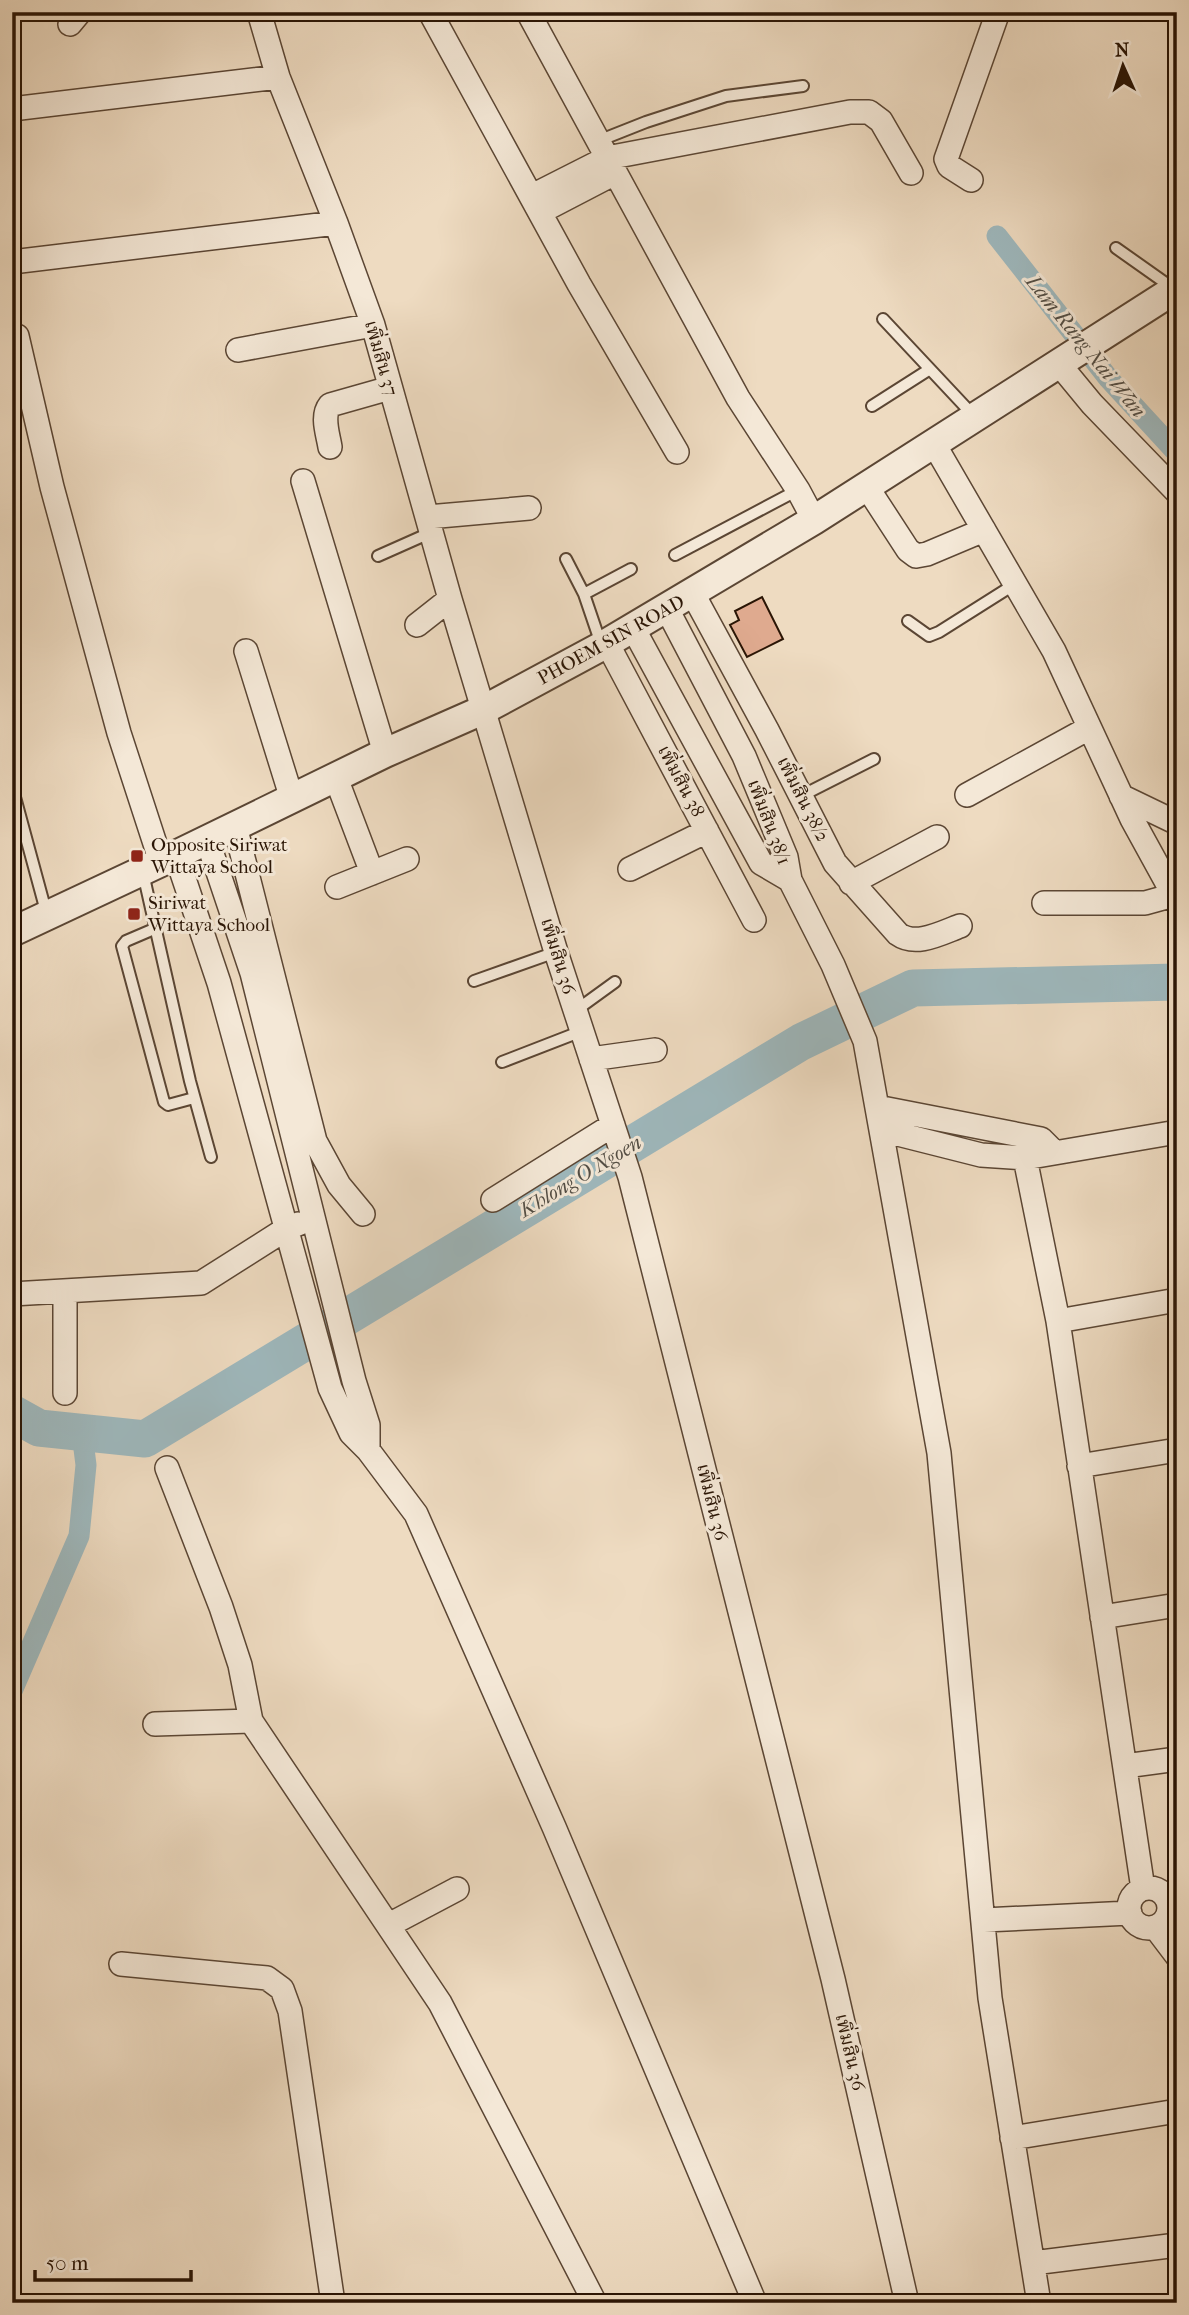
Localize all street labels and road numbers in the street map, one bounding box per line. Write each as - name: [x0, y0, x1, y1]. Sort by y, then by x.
- street label: เพิ่มสิน 37: [360, 317, 406, 398]
- street label: PHOEM SIN ROAD: [534, 591, 688, 689]
- street label: เพิ่มสิน 38: [653, 740, 712, 821]
- street label: เพิ่มสิน 38/2: [772, 751, 837, 845]
- street label: เพิ่มสิน 38/1: [743, 775, 799, 868]
- street label: เพิ่มสิน 36: [536, 914, 584, 998]
- street label: เพิ่มสิน 36: [692, 1460, 736, 1544]
- street label: เพิ่มสิน 36: [830, 2010, 873, 2094]

